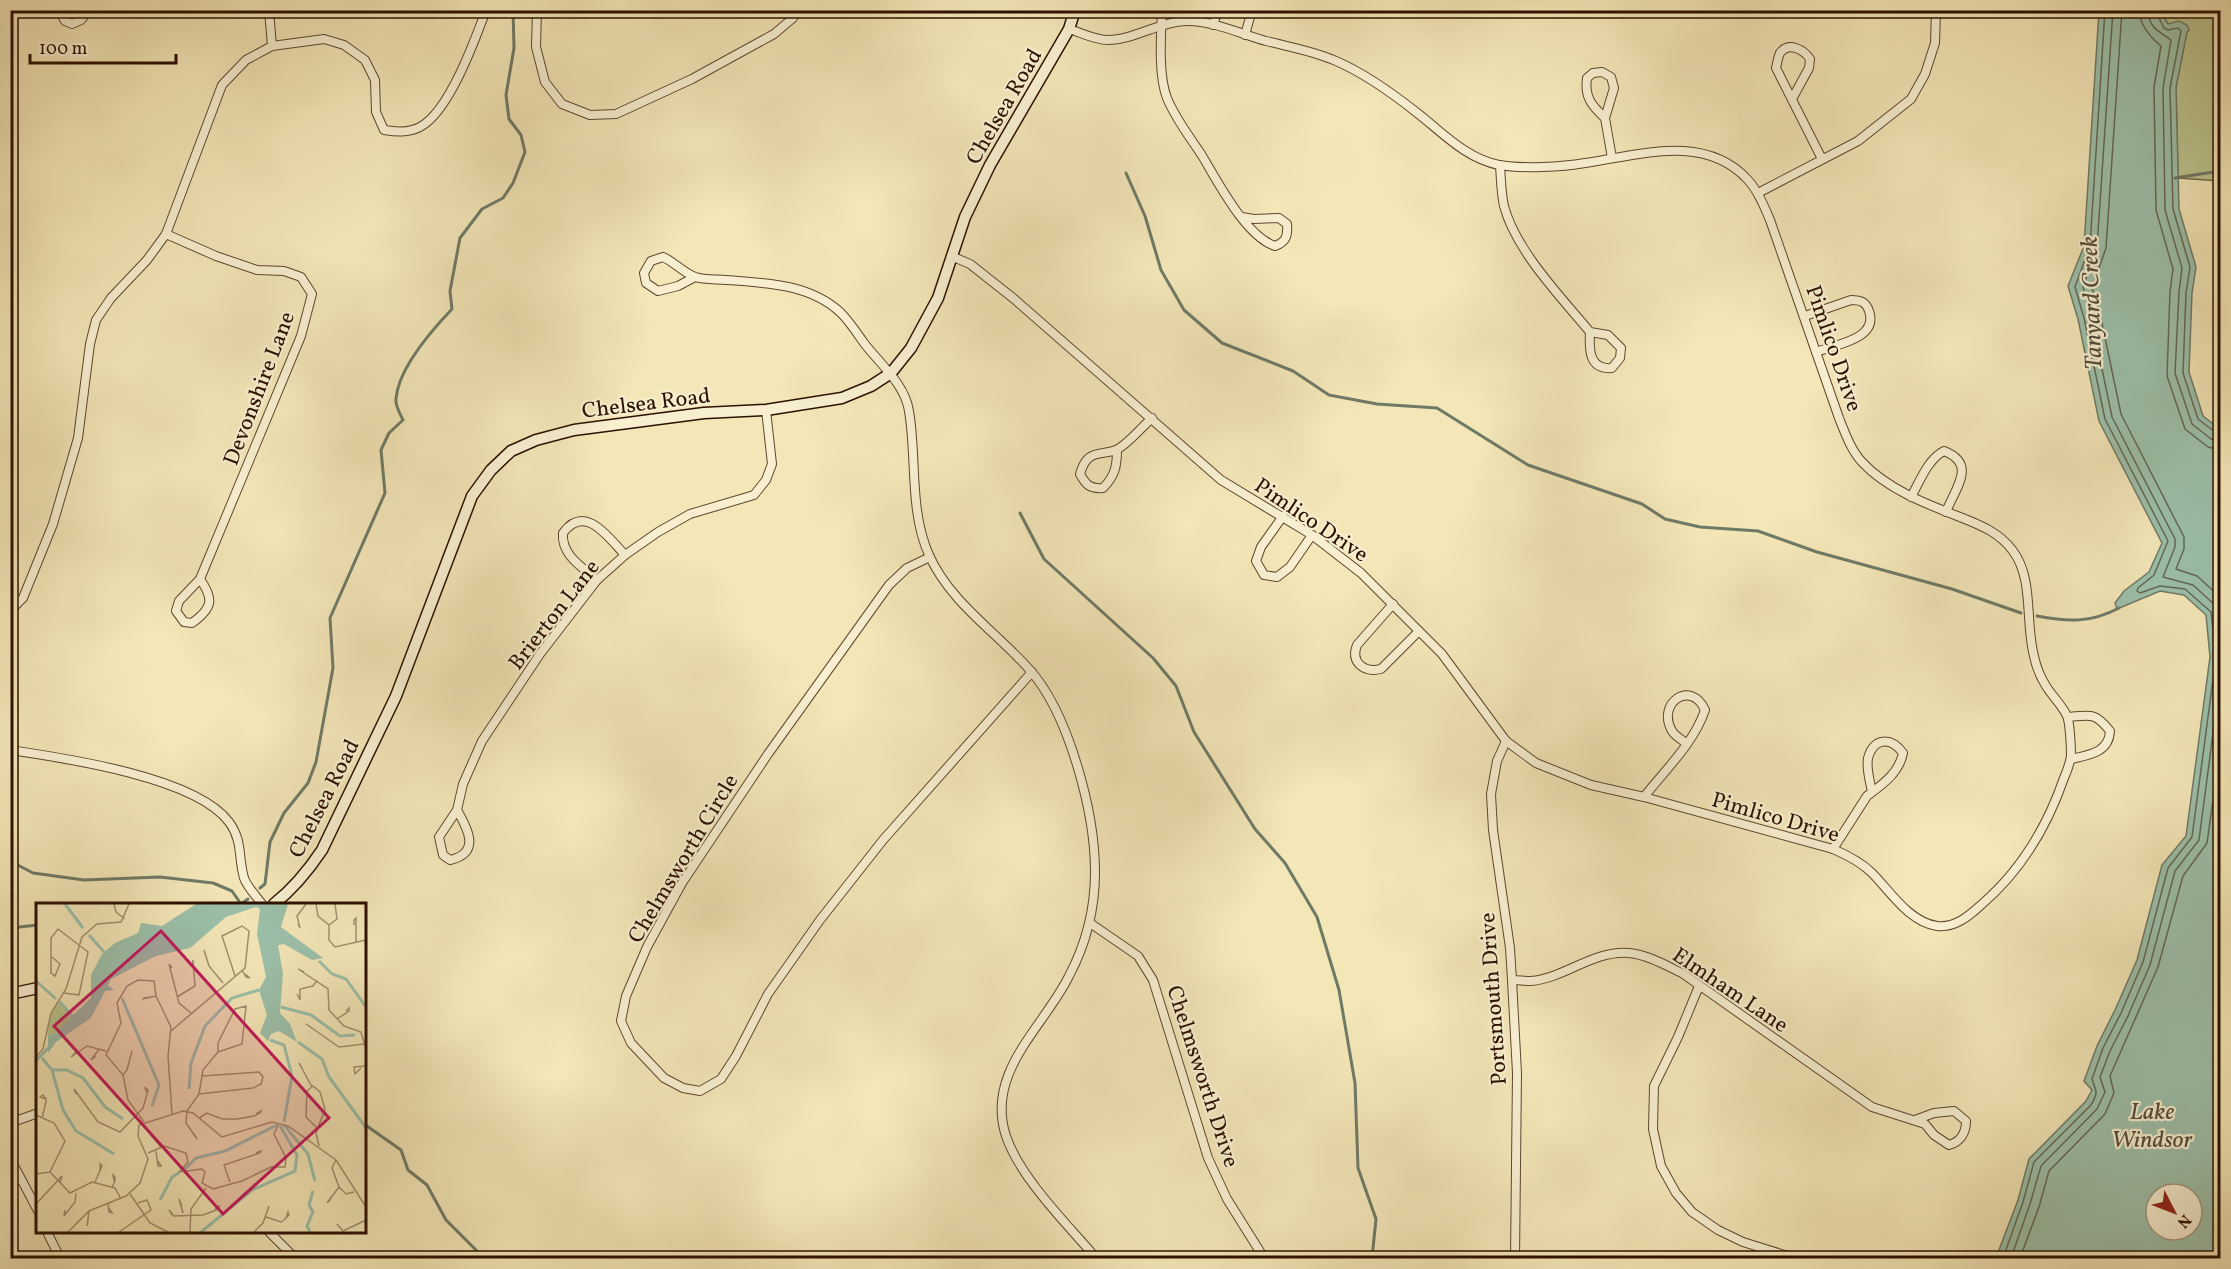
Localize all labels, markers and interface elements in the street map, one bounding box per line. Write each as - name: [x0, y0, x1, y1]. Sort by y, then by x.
- scale bar: [30, 27, 176, 65]
- text: 100 m: [39, 37, 88, 62]
- street label: Chelsea Road: [959, 43, 1051, 171]
- water label: Tanyard Creek: [2074, 236, 2112, 370]
- street label: Pimlico Drive: [1797, 281, 1869, 416]
- street label: Devonshire Lane: [217, 307, 304, 470]
- street label: Chelsea Road: [580, 381, 712, 428]
- street label: Pimlico Drive: [1247, 471, 1374, 571]
- street label: Brierton Lane: [502, 554, 608, 677]
- street label: Chelsea Road: [282, 734, 368, 864]
- street label: Chelmsworth Circle: [621, 769, 747, 950]
- street label: Pimlico Drive: [1708, 785, 1843, 851]
- inset map: [36, 903, 366, 1233]
- street label: Portsmouth Drive: [1473, 911, 1516, 1086]
- street label: Elmham Lane: [1665, 941, 1794, 1041]
- street label: Chelmsworth Drive: [1158, 982, 1246, 1172]
- water label: Lake Windsor: [2111, 1096, 2194, 1158]
- north arrow: [2144, 1182, 2204, 1242]
- text: N: [2171, 1209, 2196, 1233]

